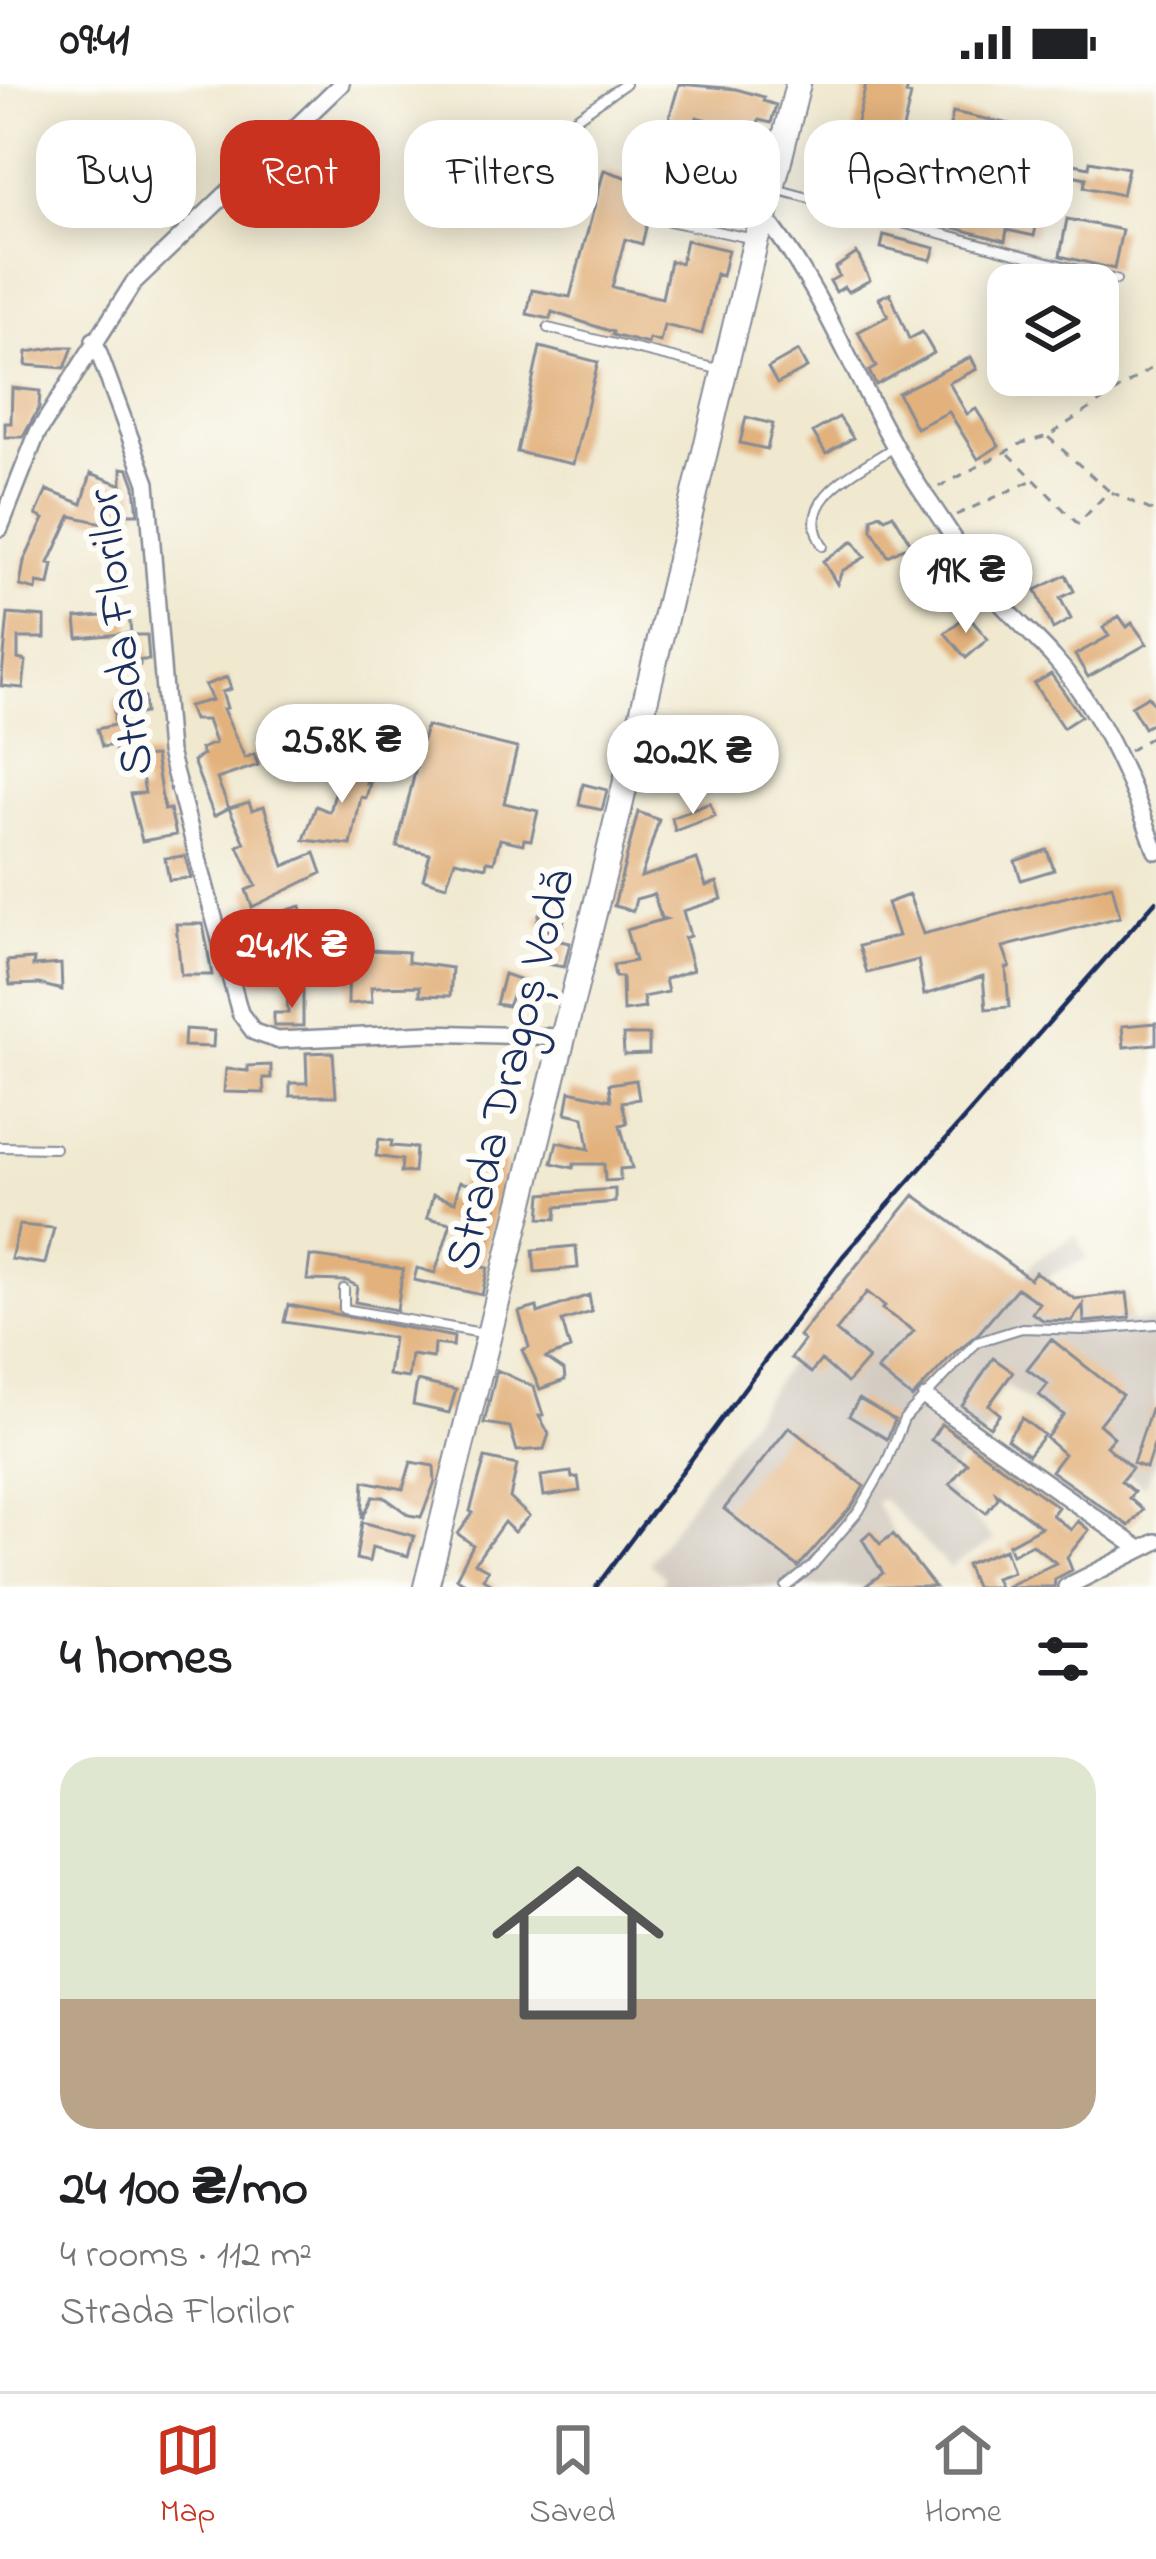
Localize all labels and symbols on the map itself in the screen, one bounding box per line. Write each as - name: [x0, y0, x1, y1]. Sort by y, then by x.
- street label: Strada Florilor: [70, 485, 174, 779]
- pin: 19K ₴: [882, 534, 1050, 636]
- pin: 25.8K ₴: [231, 704, 453, 806]
- pin: 20.2K ₴: [582, 715, 804, 817]
- street label: Strada Dragoș Vodă: [428, 862, 597, 1278]
- pin: 24.1K ₴: [181, 909, 403, 1011]

